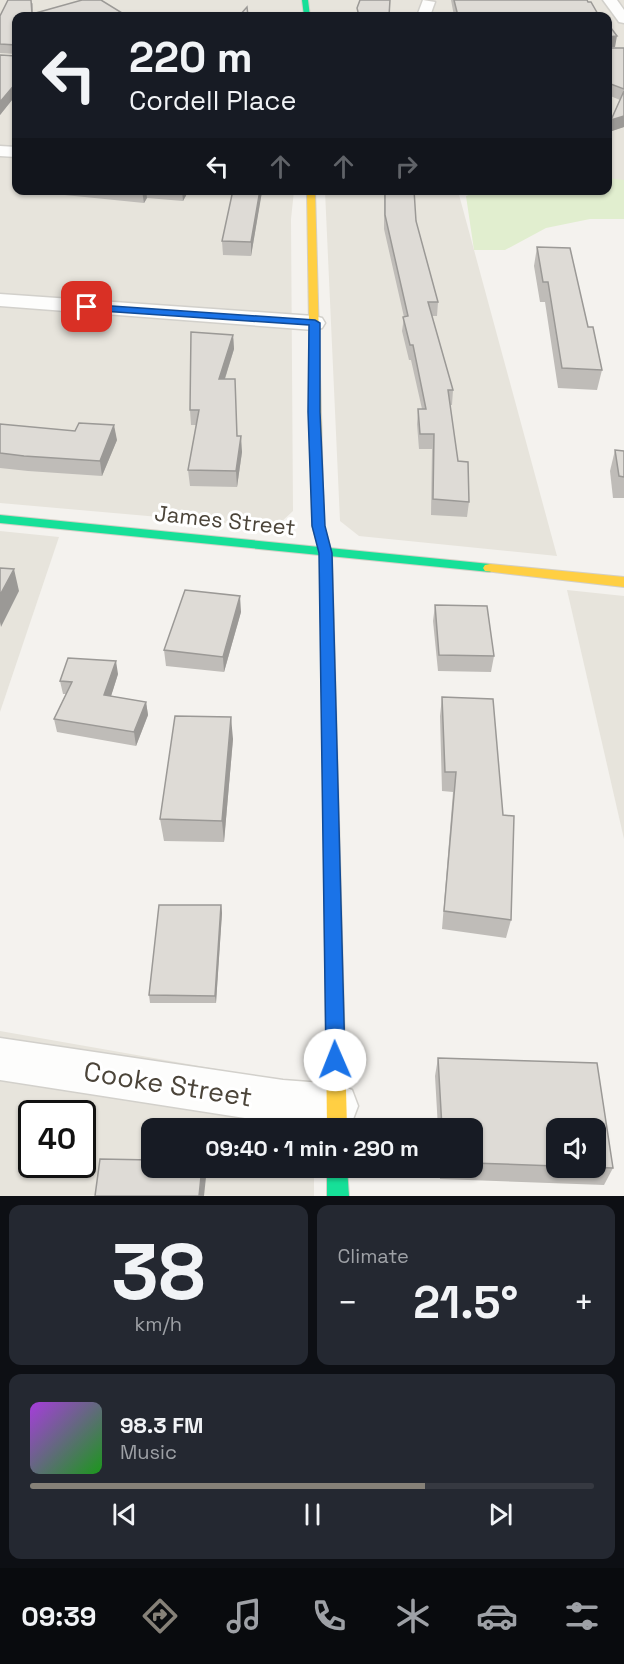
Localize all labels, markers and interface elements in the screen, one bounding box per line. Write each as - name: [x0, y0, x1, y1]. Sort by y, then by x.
- text: 220 m: [129, 31, 253, 84]
- icon: left: [30, 36, 108, 114]
- text: Cordell Place: [129, 83, 296, 118]
- icon: left: [201, 150, 234, 183]
- icon: ahead: [264, 150, 297, 183]
- icon: ahead: [327, 150, 360, 183]
- icon: right: [390, 150, 423, 183]
- pin: [61, 281, 112, 332]
- icon: arrive: [70, 290, 103, 323]
- street label: James Street: [153, 499, 297, 541]
- position arrow: [303, 1028, 367, 1092]
- street label: Cooke Street: [81, 1053, 255, 1115]
- speed limit sign: 40: [18, 1100, 96, 1178]
- map controls: [546, 1118, 606, 1178]
- button: sound: [546, 1118, 606, 1178]
- text: 09:40 · 1 min · 290 m: [205, 1134, 419, 1162]
- text: 38: [111, 1222, 205, 1322]
- text: Climate: [338, 1243, 409, 1269]
- text: 21.5°: [413, 1274, 518, 1331]
- text: −: [338, 1282, 358, 1324]
- text: +: [574, 1282, 594, 1324]
- text: km/h: [134, 1311, 182, 1337]
- text: 98.3 FM: [120, 1411, 203, 1439]
- text: Music: [120, 1439, 177, 1465]
- icon: previous: [108, 1498, 141, 1531]
- icon: pause: [296, 1498, 329, 1531]
- icon: next: [484, 1498, 517, 1531]
- icon: directions: [139, 1595, 181, 1637]
- icon: music: [223, 1595, 265, 1637]
- icon: phone: [308, 1595, 350, 1637]
- icon: climate: [392, 1595, 434, 1637]
- icon: car: [476, 1595, 518, 1637]
- icon: filters: [561, 1595, 603, 1637]
- text: 09:39: [21, 1599, 97, 1634]

